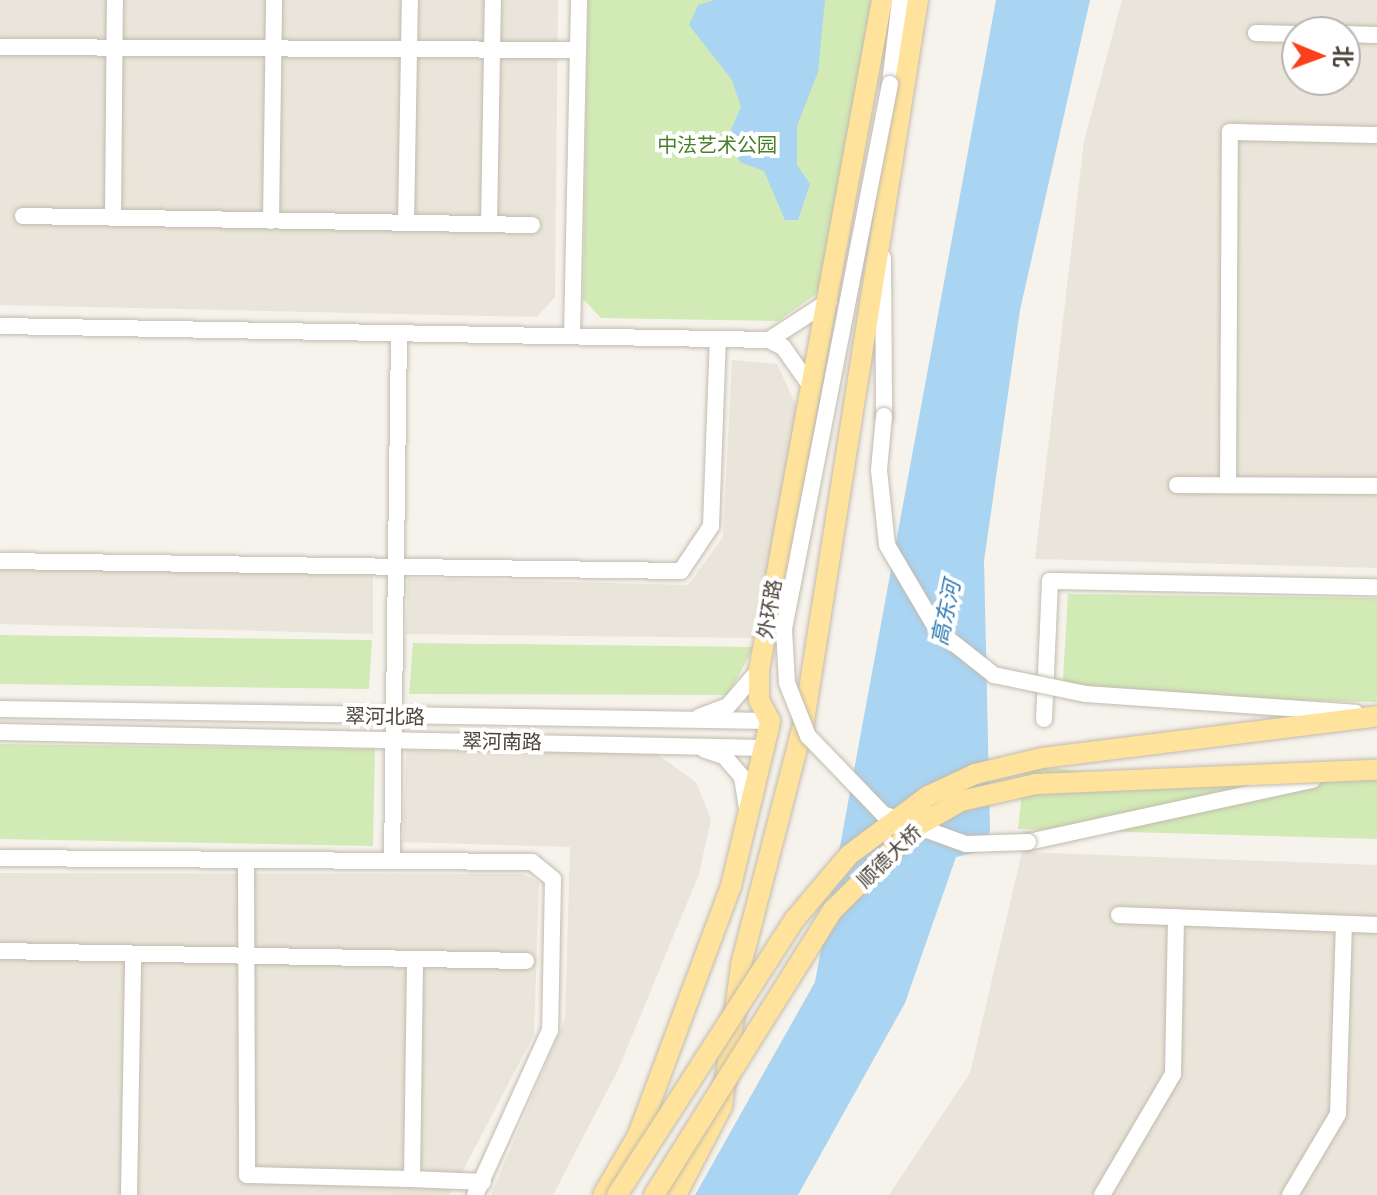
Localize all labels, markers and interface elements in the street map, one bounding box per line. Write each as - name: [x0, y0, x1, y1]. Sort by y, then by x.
- north arrow: [1281, 16, 1361, 96]
- text: 北: [1328, 45, 1358, 68]
- park label: 中法艺术公园: [657, 132, 777, 156]
- street label: 外环路: [752, 577, 786, 641]
- water label: 高东河: [926, 578, 966, 648]
- street label: 翠河北路: [345, 703, 425, 729]
- street label: 翠河南路: [462, 728, 542, 754]
- street label: 顺德大桥: [852, 820, 926, 892]

